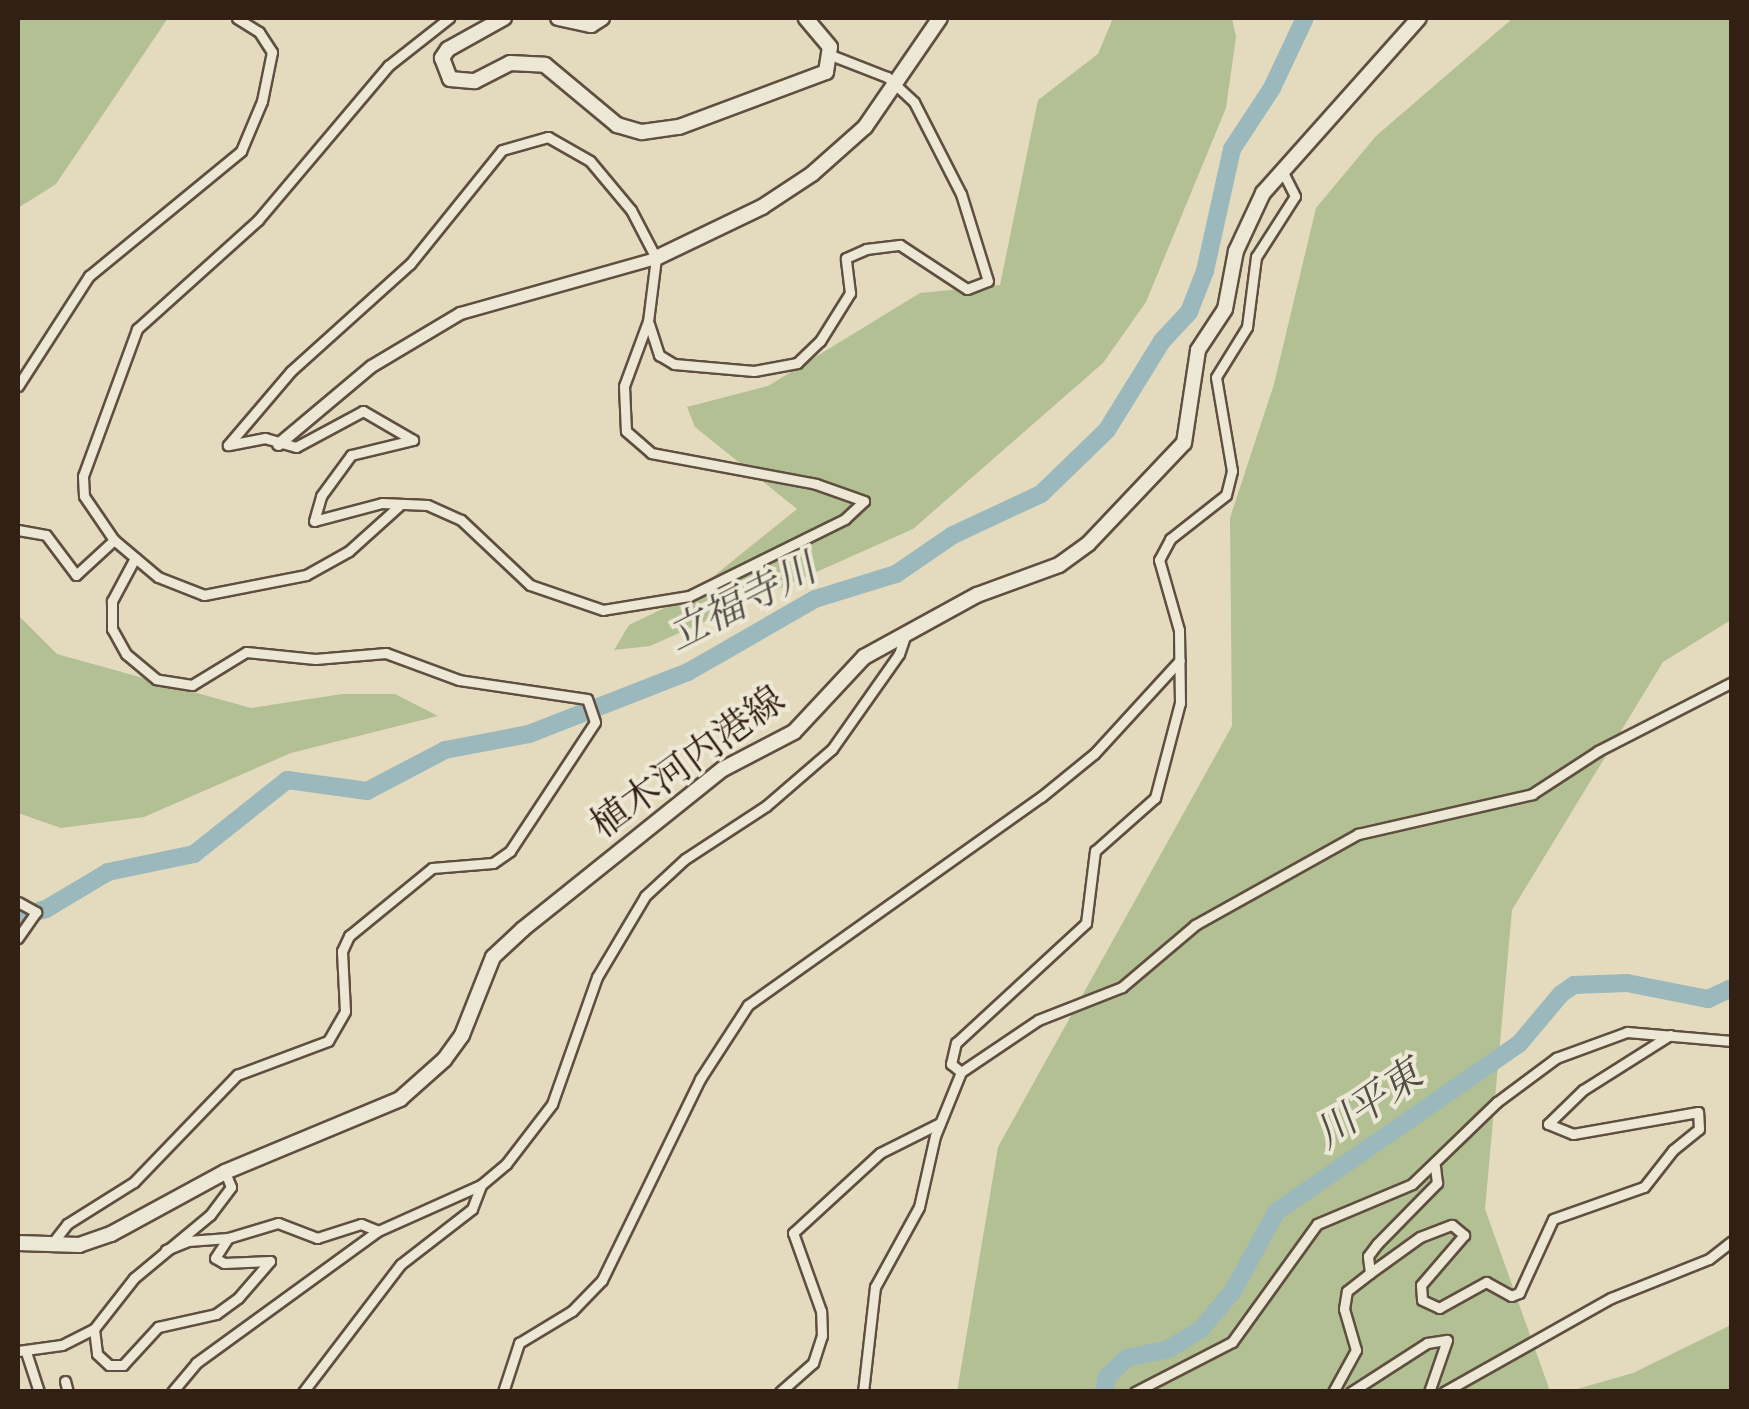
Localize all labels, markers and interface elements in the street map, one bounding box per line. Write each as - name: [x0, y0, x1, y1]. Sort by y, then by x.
- water label: 立福寺川: [660, 545, 824, 661]
- street label: 植木河内港線: [582, 678, 794, 848]
- water label: 川平東: [1306, 1051, 1432, 1159]

